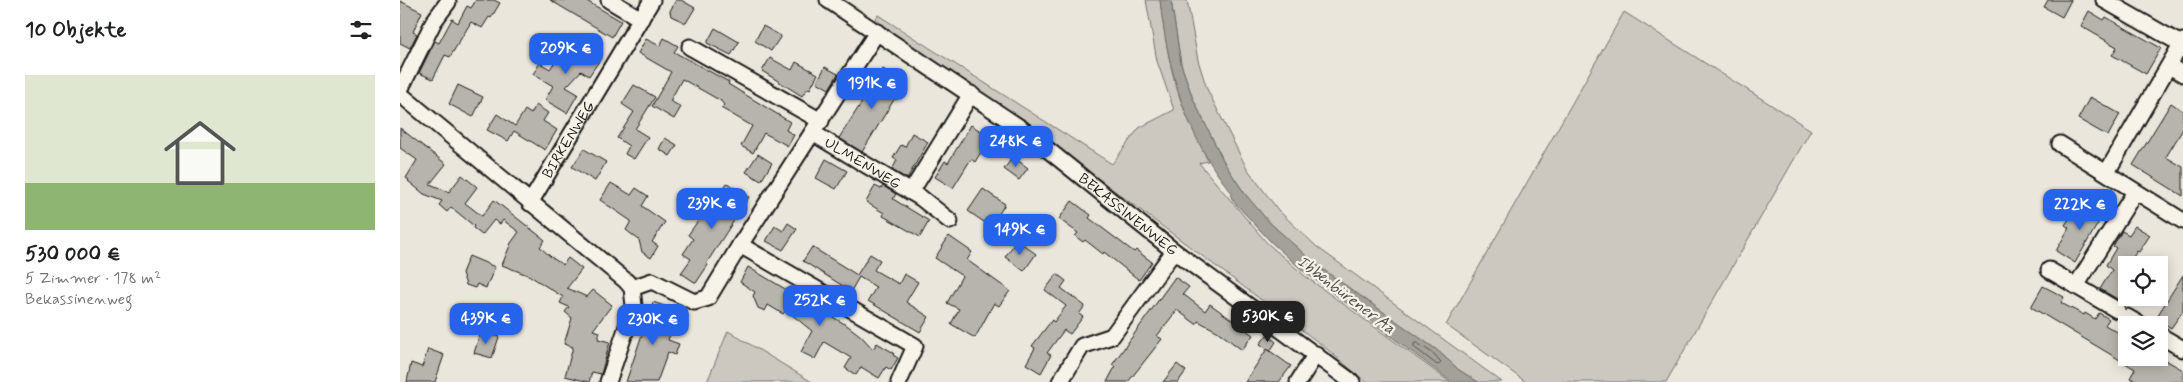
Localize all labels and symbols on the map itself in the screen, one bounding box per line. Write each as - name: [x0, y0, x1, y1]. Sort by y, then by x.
- pin: 209K €: [525, 32, 607, 75]
- pin: 191K €: [831, 68, 913, 110]
- street label: BIRKENWEG: [538, 98, 600, 182]
- pin: 248K €: [975, 126, 1057, 168]
- street label: ULMENWEG: [820, 133, 904, 194]
- street label: BEKASSINENWEG: [1074, 169, 1181, 261]
- pin: 239K €: [671, 188, 753, 230]
- pin: 222K €: [2039, 188, 2121, 231]
- pin: 149K €: [979, 214, 1061, 256]
- water label: Ibbenbürener Aa: [1293, 251, 1399, 339]
- pin: 252K €: [779, 284, 861, 327]
- pin: 530K €: [1227, 300, 1309, 343]
- pin: 439K €: [445, 302, 527, 345]
- pin: 230K €: [612, 304, 694, 346]

